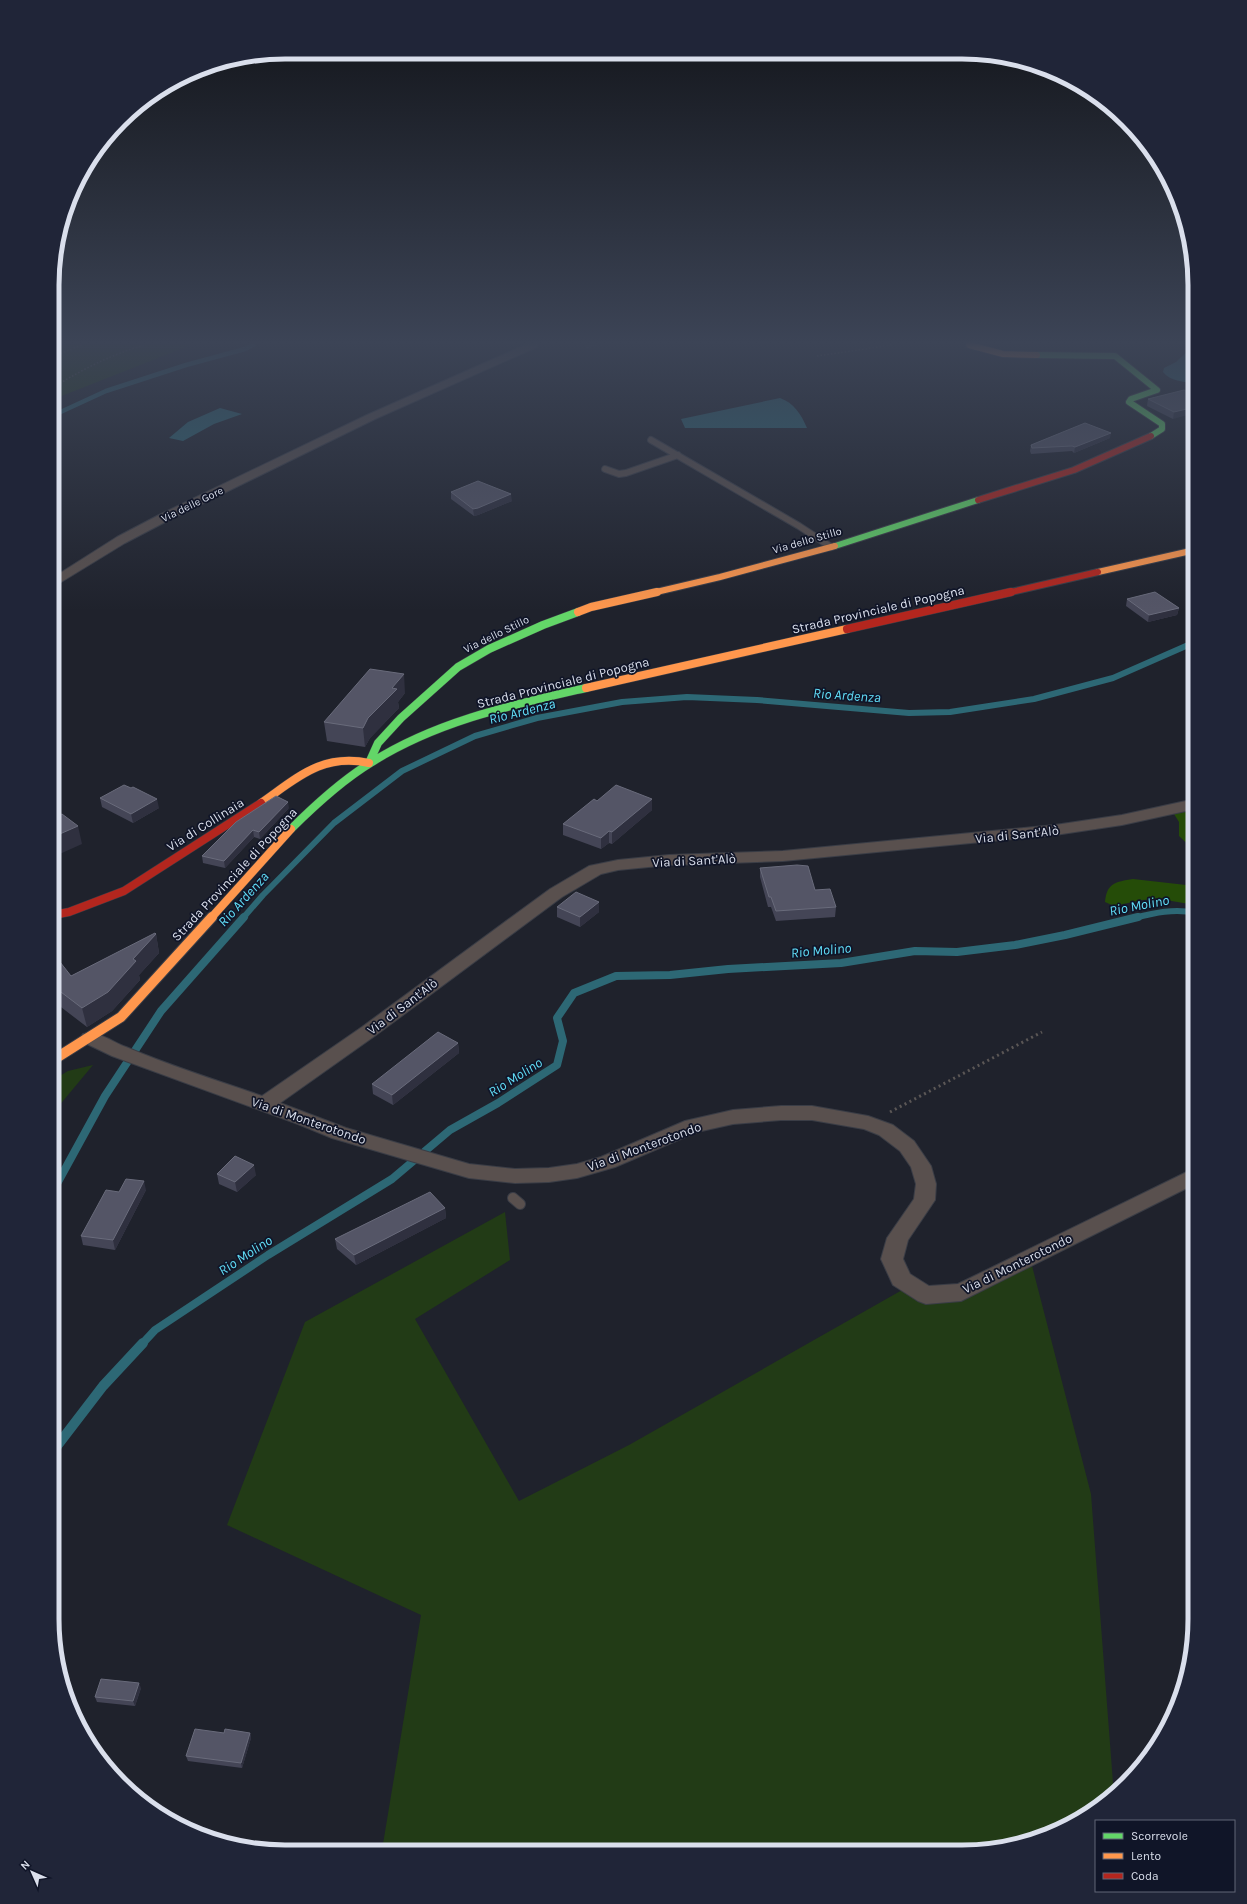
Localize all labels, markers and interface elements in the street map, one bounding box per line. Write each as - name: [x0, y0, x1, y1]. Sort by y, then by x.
- street label: Via delle Gore: [159, 484, 226, 525]
- street label: Via dello Stillo: [771, 524, 843, 557]
- street label: Strada Provinciale di Popogna: [790, 582, 966, 637]
- street label: Via dello Stillo: [461, 613, 531, 656]
- street label: Strada Provinciale di Popogna: [475, 654, 651, 711]
- water label: Rio Ardenza: [812, 685, 881, 706]
- water label: Rio Ardenza: [487, 695, 557, 728]
- street label: Via di Collinaia: [164, 795, 247, 854]
- street label: Strada Provinciale di Popogna: [169, 805, 300, 944]
- street label: Via di Sant'Alò: [975, 823, 1060, 846]
- street label: Via di Sant'Alò: [652, 851, 736, 870]
- water label: Rio Ardenza: [214, 868, 272, 930]
- water label: Rio Molino: [1108, 891, 1171, 920]
- water label: Rio Molino: [790, 939, 852, 962]
- street label: Via di Sant'Alò: [364, 975, 440, 1038]
- water label: Rio Molino: [485, 1054, 546, 1101]
- street label: Via di Monterotondo: [250, 1094, 368, 1147]
- street label: Via di Monterotondo: [585, 1119, 703, 1174]
- street label: Via di Monterotondo: [960, 1230, 1074, 1297]
- water label: Rio Molino: [215, 1232, 275, 1279]
- legend: [1095, 1820, 1235, 1892]
- text: Scorrevole: [1131, 1829, 1188, 1843]
- text: Lento: [1131, 1849, 1161, 1863]
- north arrow: [12, 1852, 52, 1892]
- text: N: [18, 1858, 33, 1873]
- text: Coda: [1131, 1869, 1159, 1883]

